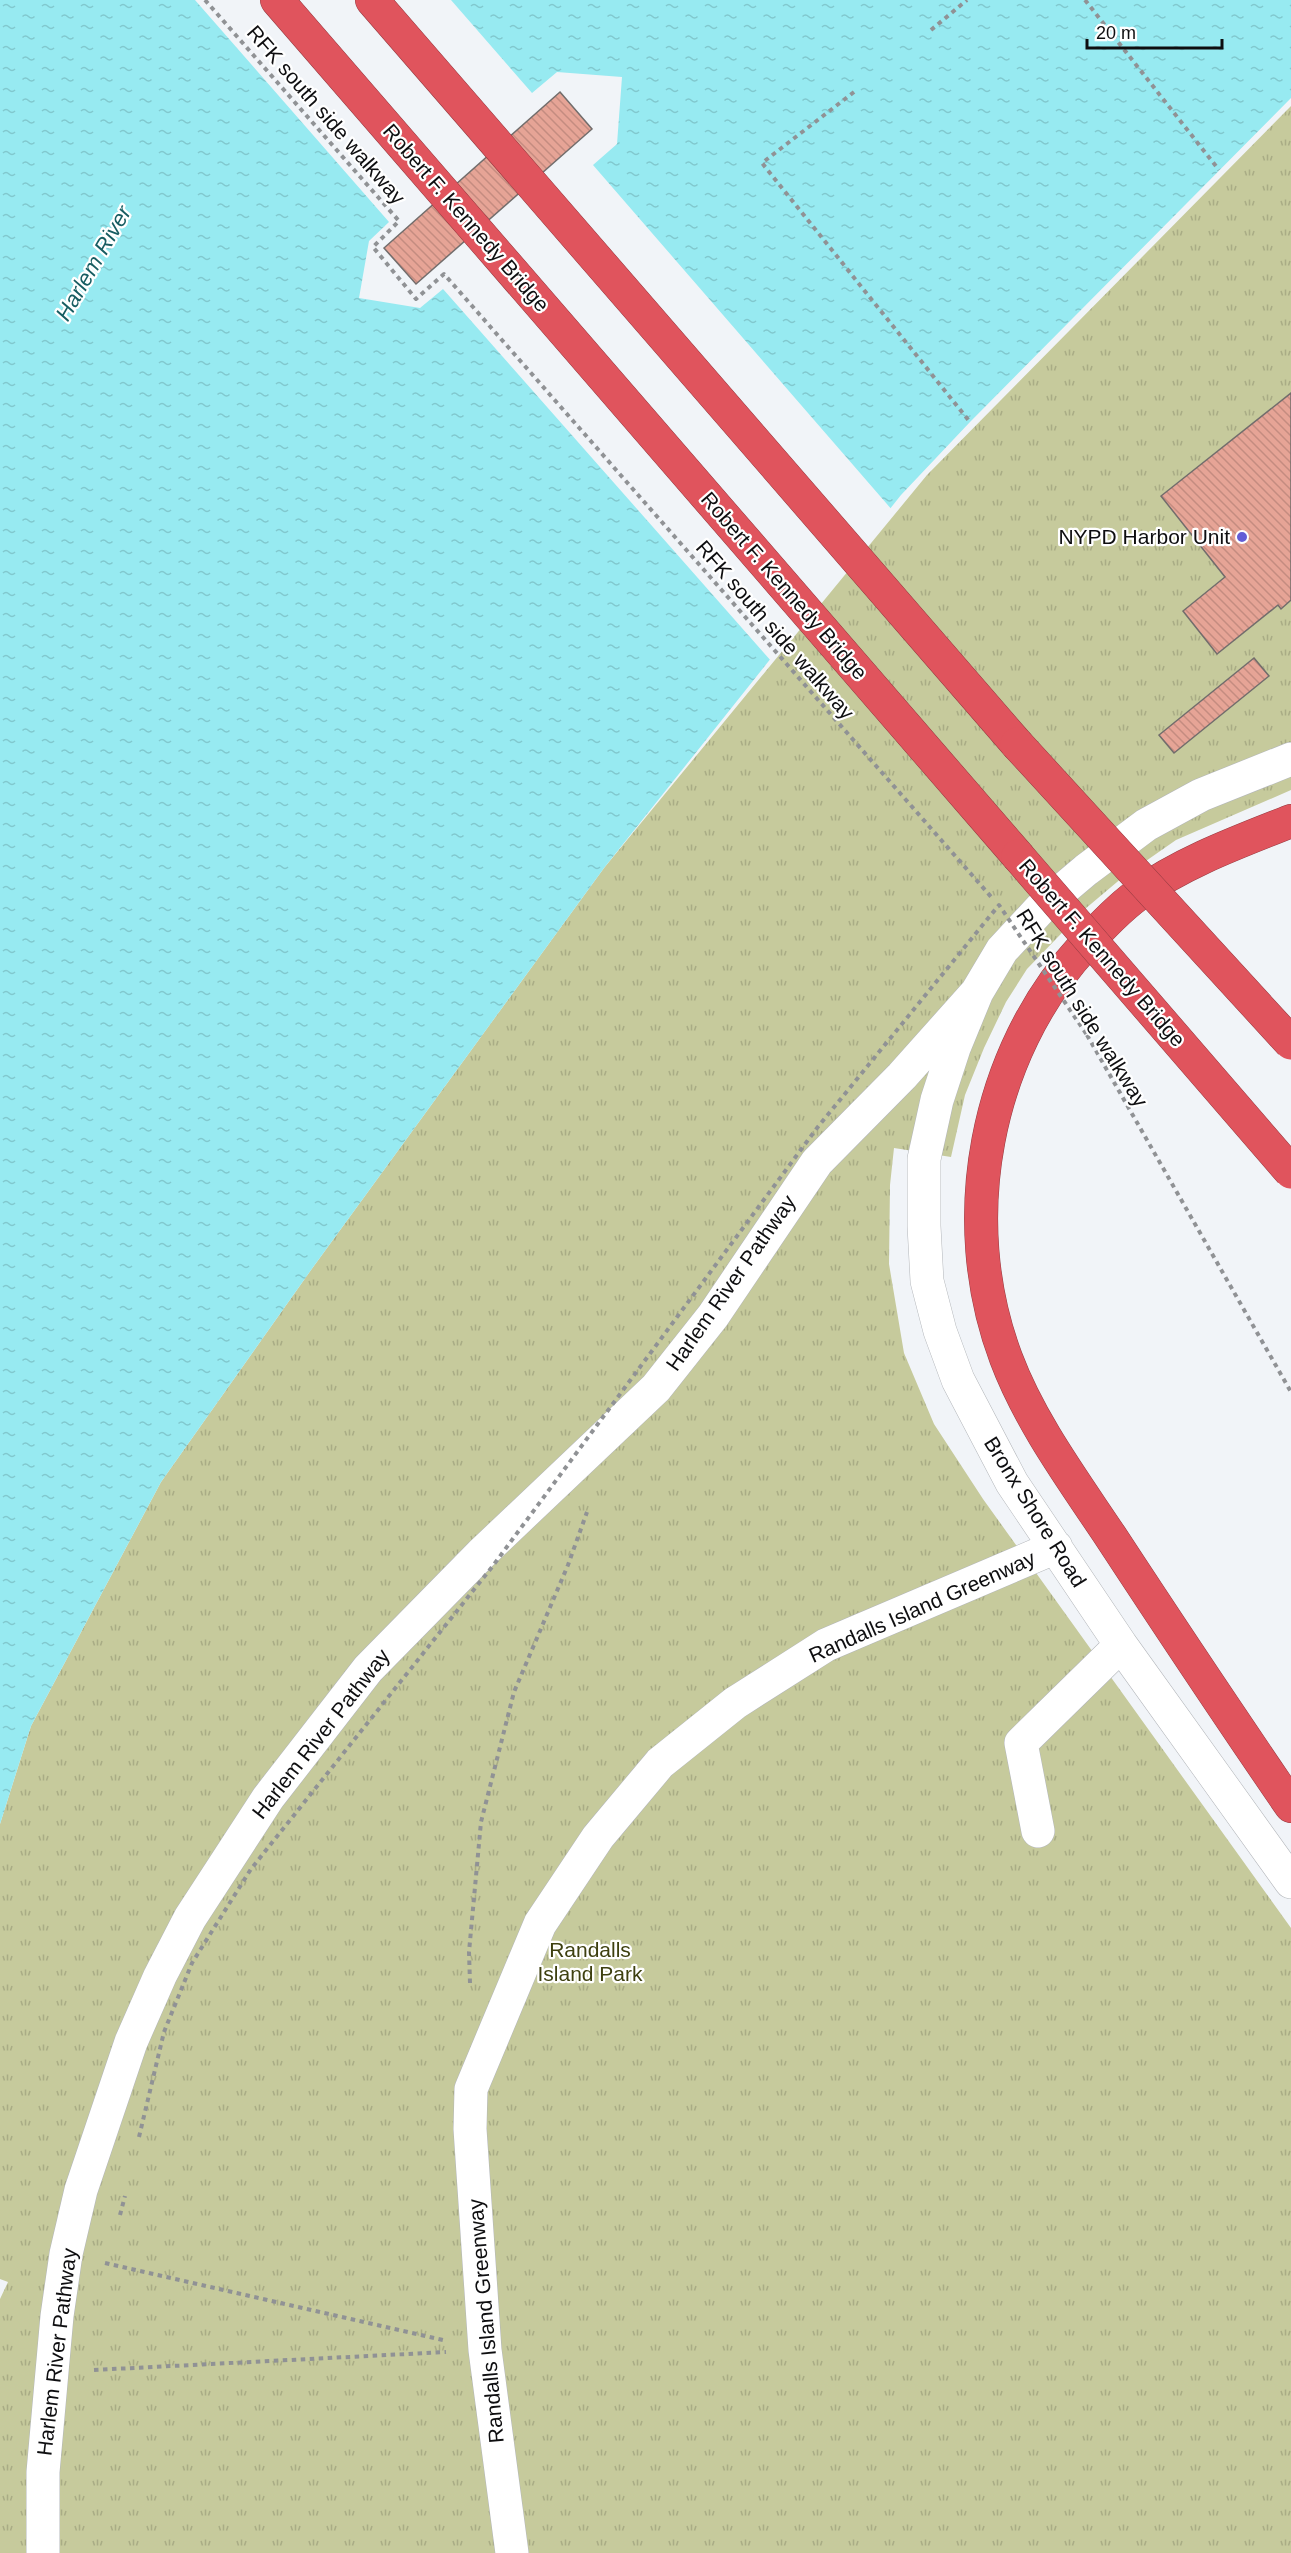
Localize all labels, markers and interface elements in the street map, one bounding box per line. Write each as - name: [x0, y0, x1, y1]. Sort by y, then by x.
- scale bar: [1087, 12, 1222, 50]
- street label: RFK south side walkway: [243, 21, 410, 209]
- text: 20 m: [1096, 23, 1136, 43]
- street label: Robert F. Kennedy Bridge: [379, 119, 554, 316]
- water label: Harlem River: [51, 200, 137, 325]
- street label: Robert F. Kennedy Bridge: [697, 487, 872, 684]
- place label: NYPD Harbor Unit: [1058, 525, 1230, 548]
- marker: NYPD Harbor Unit: [1235, 530, 1249, 544]
- street label: RFK south side walkway: [692, 536, 859, 724]
- street label: Robert F. Kennedy Bridge: [1015, 854, 1190, 1051]
- street label: RFK south side walkway: [1012, 905, 1153, 1111]
- street label: Harlem River Pathway: [661, 1190, 800, 1375]
- street label: Bronx Shore Road: [980, 1432, 1091, 1591]
- street label: Randalls Island Greenway: [805, 1546, 1039, 1667]
- street label: Harlem River Pathway: [247, 1644, 394, 1823]
- park label: Randalls Island Park: [537, 1938, 643, 1985]
- street label: Randalls Island Greenway: [463, 2197, 508, 2444]
- street label: Harlem River Pathway: [32, 2246, 81, 2457]

